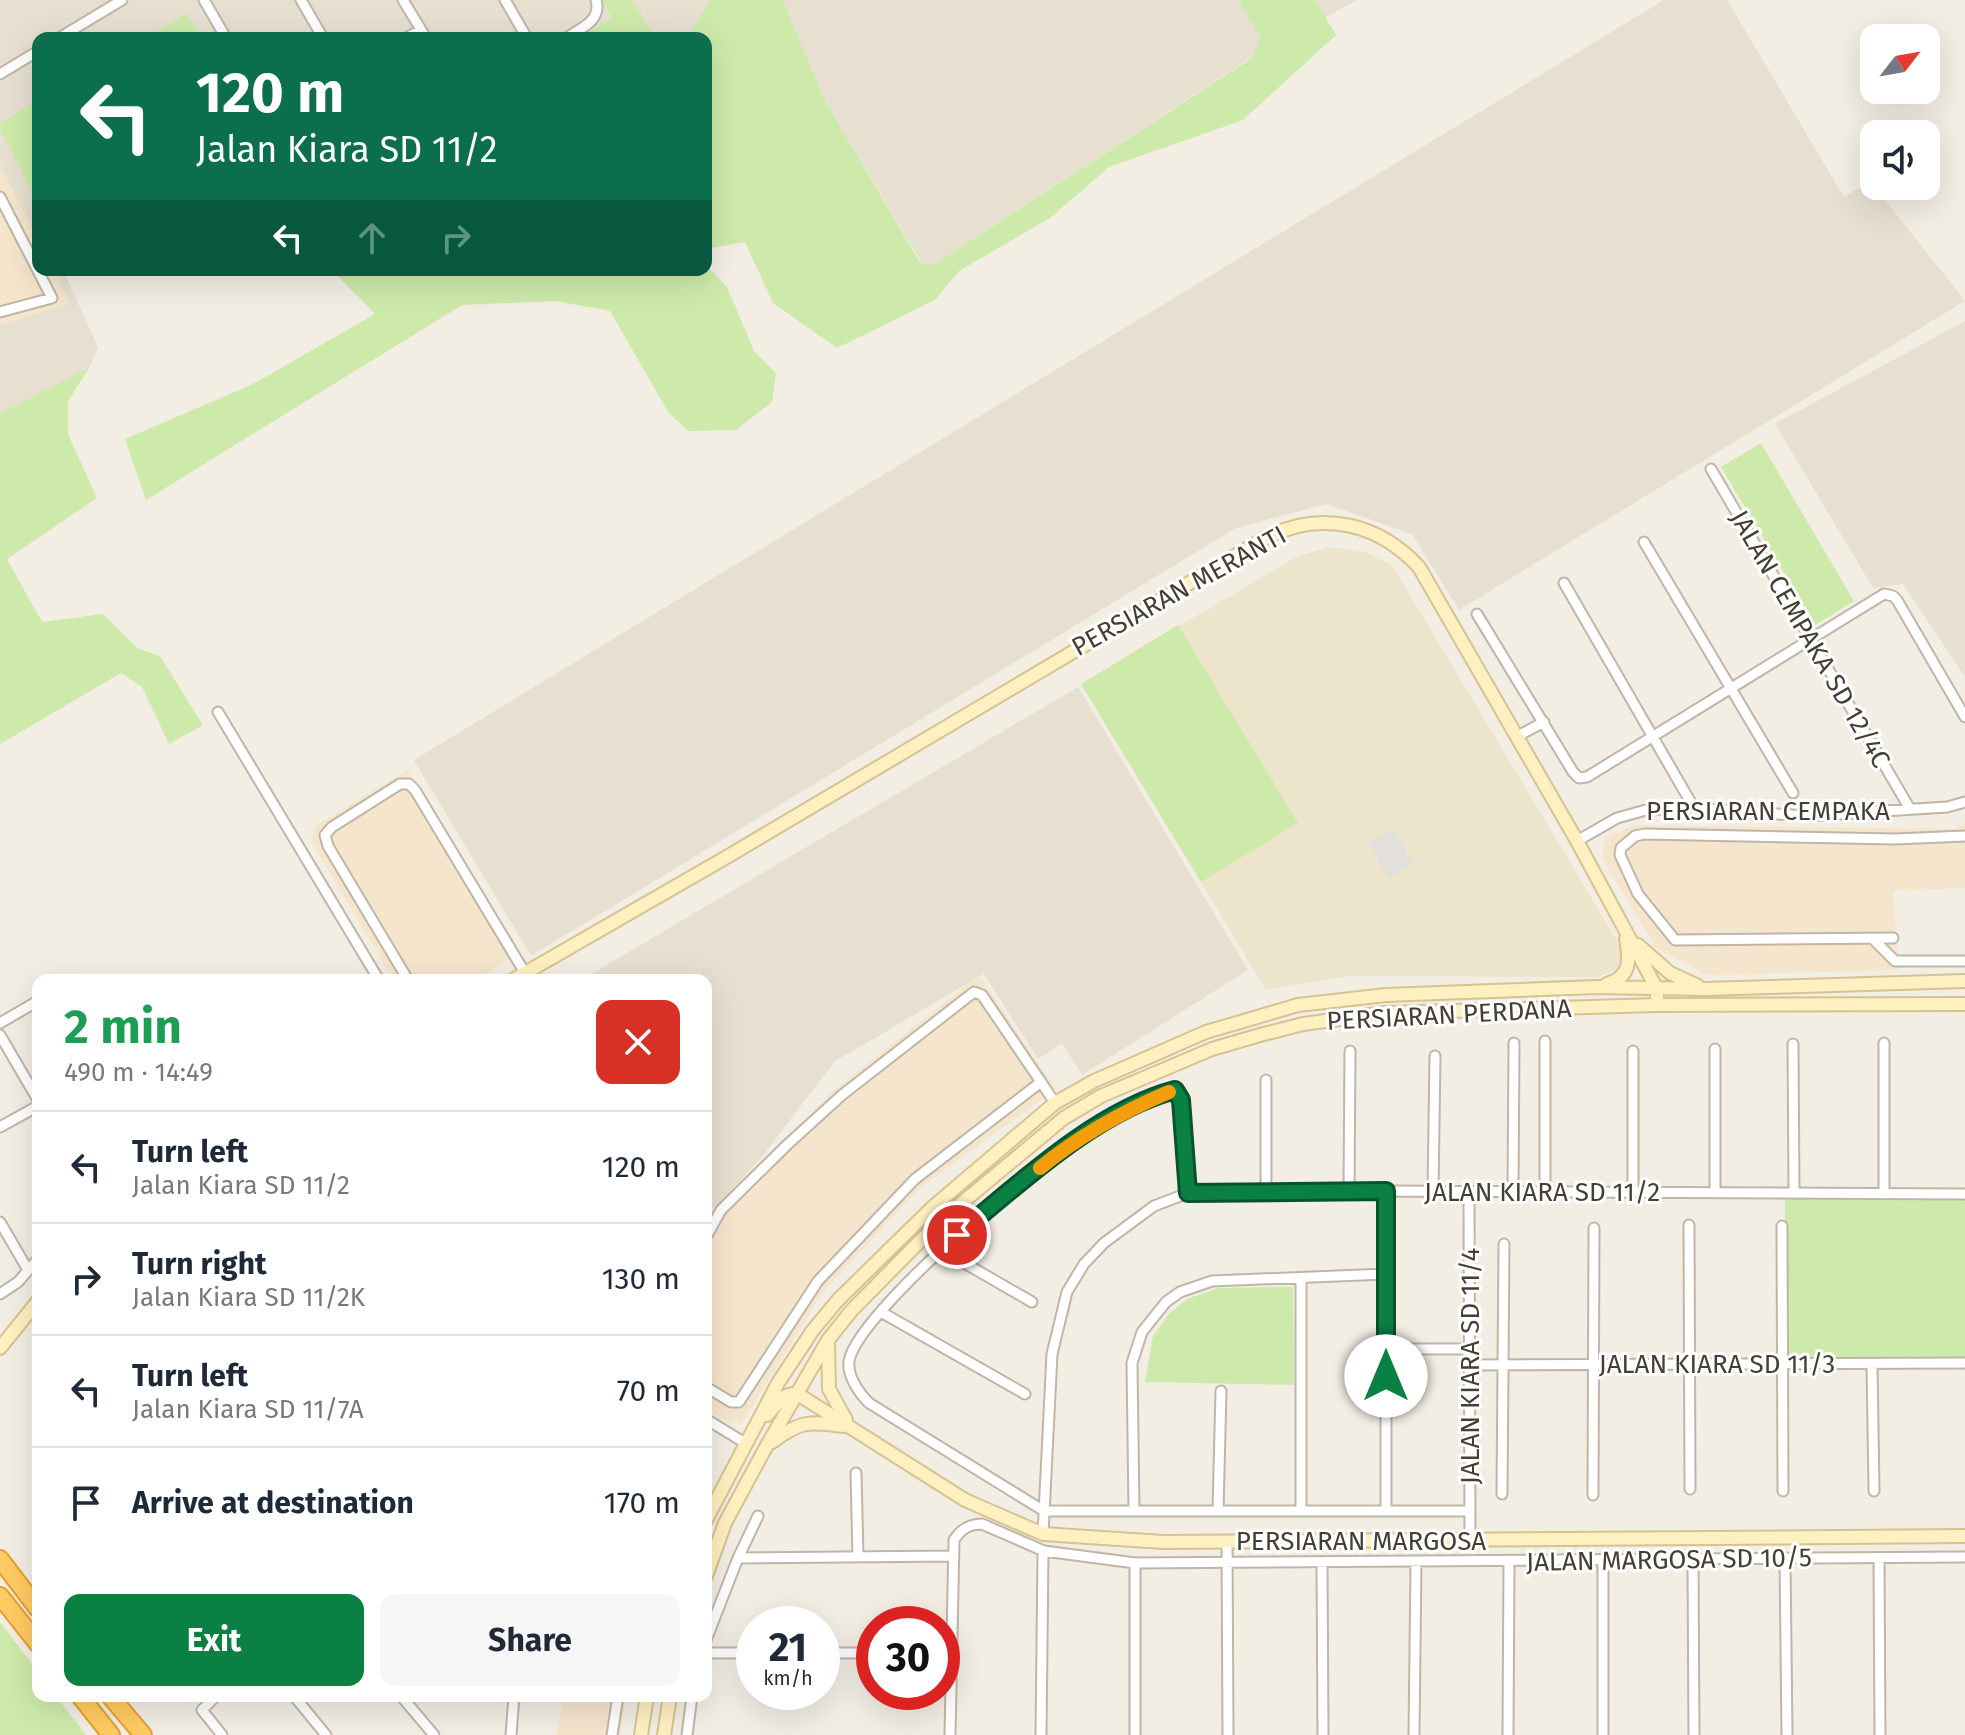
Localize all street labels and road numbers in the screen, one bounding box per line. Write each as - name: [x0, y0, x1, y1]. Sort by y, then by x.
- street label: JALAN CEMPAKA SD 12/4C: [1724, 505, 1897, 774]
- street label: PERSIARAN MERANTI: [1066, 519, 1292, 663]
- street label: PERSIARAN CEMPAKA: [1646, 796, 1890, 827]
- street label: PERSIARAN PERDANA: [1326, 993, 1572, 1037]
- street label: JALAN KIARA SD 11/2: [1424, 1177, 1660, 1208]
- street label: JALAN KIARA SD 11/4: [1455, 1247, 1486, 1484]
- street label: JALAN KIARA SD 11/3: [1599, 1349, 1835, 1380]
- street label: PERSIARAN MARGOSA: [1236, 1526, 1486, 1557]
- street label: JALAN MARGOSA SD 10/5: [1526, 1542, 1812, 1578]

